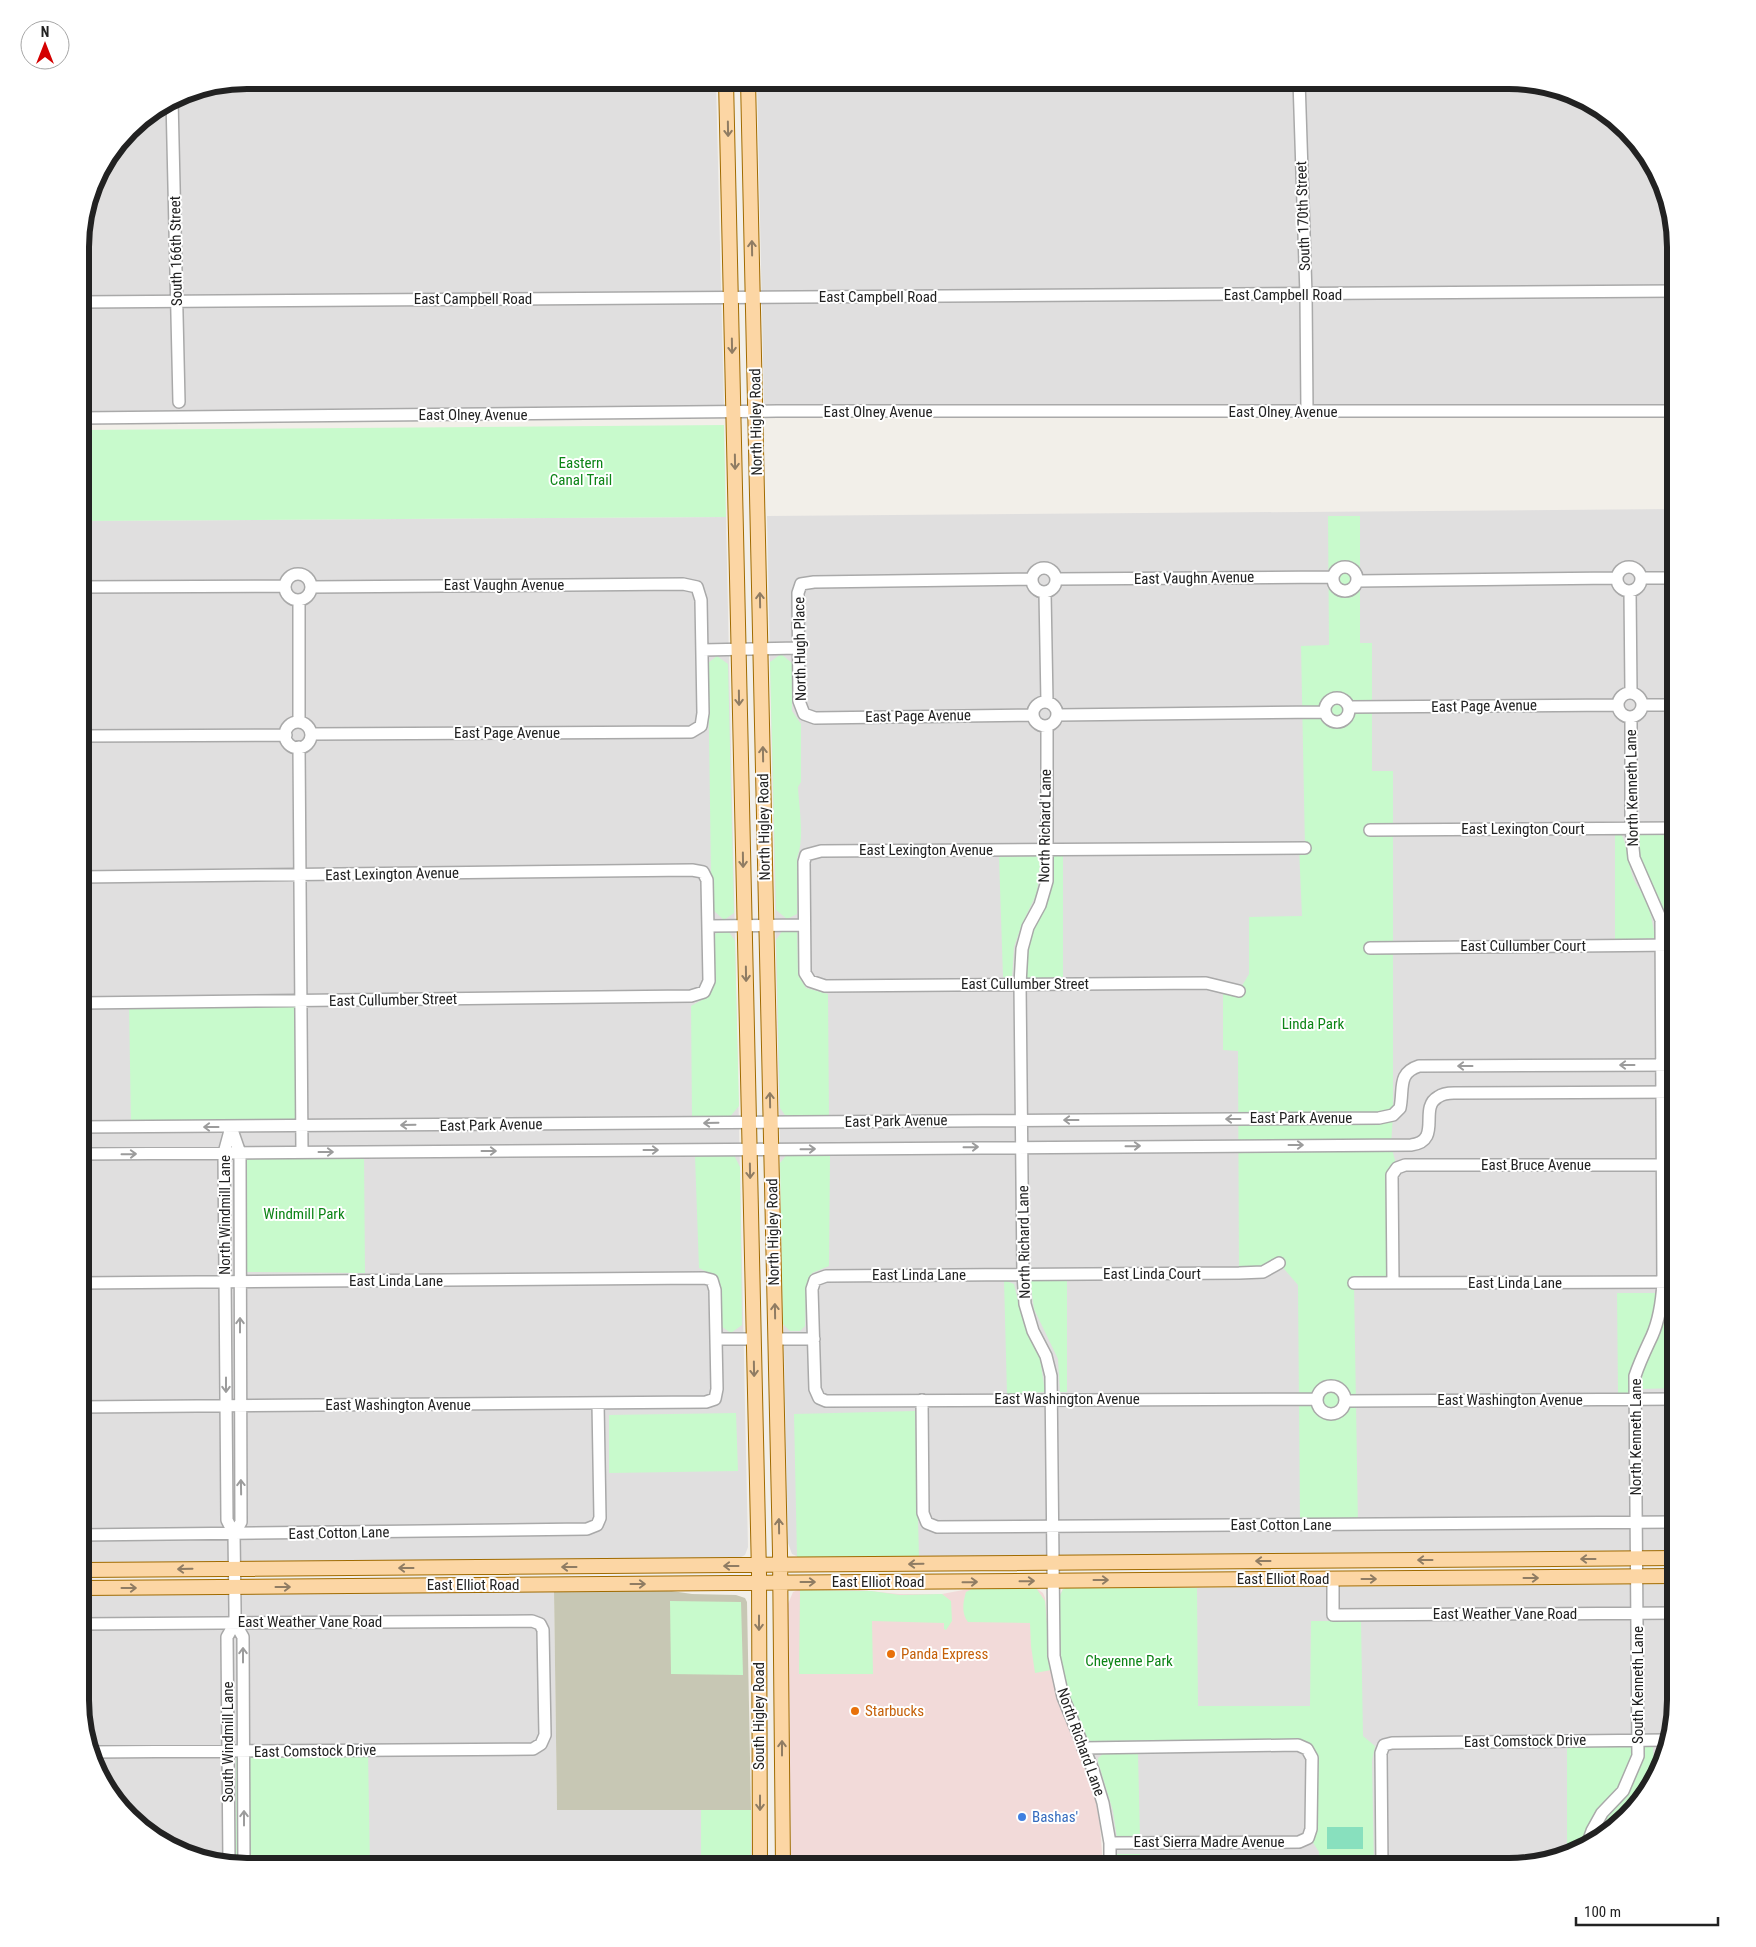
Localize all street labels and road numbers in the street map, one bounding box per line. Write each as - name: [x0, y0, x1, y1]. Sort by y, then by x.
- street label: South 170th Street: [1292, 161, 1314, 271]
- street label: South 166th Street: [166, 196, 186, 306]
- street label: East Campbell Road: [1224, 286, 1342, 304]
- street label: East Campbell Road: [819, 288, 937, 306]
- street label: East Campbell Road: [414, 290, 532, 308]
- street label: North Higley Road: [746, 368, 766, 476]
- street label: East Olney Avenue: [824, 403, 932, 421]
- street label: East Olney Avenue: [1229, 403, 1337, 421]
- street label: East Olney Avenue: [419, 406, 527, 424]
- street label: East Vaughn Avenue: [1134, 568, 1254, 588]
- street label: East Vaughn Avenue: [444, 576, 564, 594]
- street label: North Hugh Place: [790, 597, 810, 701]
- street label: East Page Avenue: [1431, 696, 1537, 716]
- street label: East Page Avenue: [865, 706, 971, 726]
- street label: East Page Avenue: [454, 724, 560, 742]
- street label: North Kenneth Lane: [1622, 729, 1642, 847]
- street label: North Richard Lane: [1035, 769, 1055, 883]
- street label: North Higley Road: [754, 773, 774, 881]
- street label: East Lexington Court: [1461, 820, 1585, 838]
- street label: East Lexington Avenue: [859, 841, 993, 859]
- street label: East Lexington Avenue: [325, 864, 459, 884]
- street label: East Cullumber Court: [1460, 937, 1586, 955]
- street label: East Cullumber Street: [961, 975, 1089, 993]
- street label: East Cullumber Street: [329, 990, 457, 1010]
- street label: East Park Avenue: [1250, 1109, 1352, 1127]
- street label: East Park Avenue: [844, 1111, 948, 1131]
- street label: East Park Avenue: [439, 1115, 543, 1135]
- street label: North Windmill Lane: [216, 1155, 234, 1275]
- street label: East Bruce Avenue: [1481, 1156, 1591, 1174]
- street label: North Higley Road: [763, 1178, 783, 1286]
- street label: North Richard Lane: [1014, 1185, 1034, 1299]
- street label: East Linda Court: [1103, 1265, 1201, 1283]
- street label: East Linda Lane: [872, 1266, 966, 1284]
- street label: East Linda Lane: [349, 1272, 443, 1290]
- street label: East Linda Lane: [1468, 1274, 1562, 1292]
- street label: North Kenneth Lane: [1627, 1378, 1645, 1496]
- street label: East Washington Avenue: [994, 1390, 1140, 1408]
- street label: East Washington Avenue: [1437, 1391, 1583, 1409]
- street label: East Washington Avenue: [325, 1396, 471, 1414]
- street label: East Cotton Lane: [1231, 1516, 1331, 1534]
- street label: East Cotton Lane: [288, 1523, 390, 1543]
- street label: East Elliot Road: [1237, 1570, 1329, 1588]
- street label: East Elliot Road: [832, 1573, 924, 1591]
- street label: East Elliot Road: [427, 1576, 519, 1594]
- street label: East Weather Vane Road: [1433, 1605, 1577, 1623]
- street label: East Weather Vane Road: [238, 1613, 382, 1631]
- street label: South Kenneth Lane: [1629, 1626, 1647, 1744]
- street label: South Higley Road: [750, 1662, 768, 1770]
- street label: South Windmill Lane: [219, 1682, 237, 1802]
- street label: North Richard Lane: [1053, 1686, 1109, 1798]
- street label: East Comstock Drive: [1464, 1731, 1586, 1751]
- street label: East Comstock Drive: [254, 1741, 376, 1761]
- street label: East Sierra Madre Avenue: [1133, 1833, 1285, 1851]

